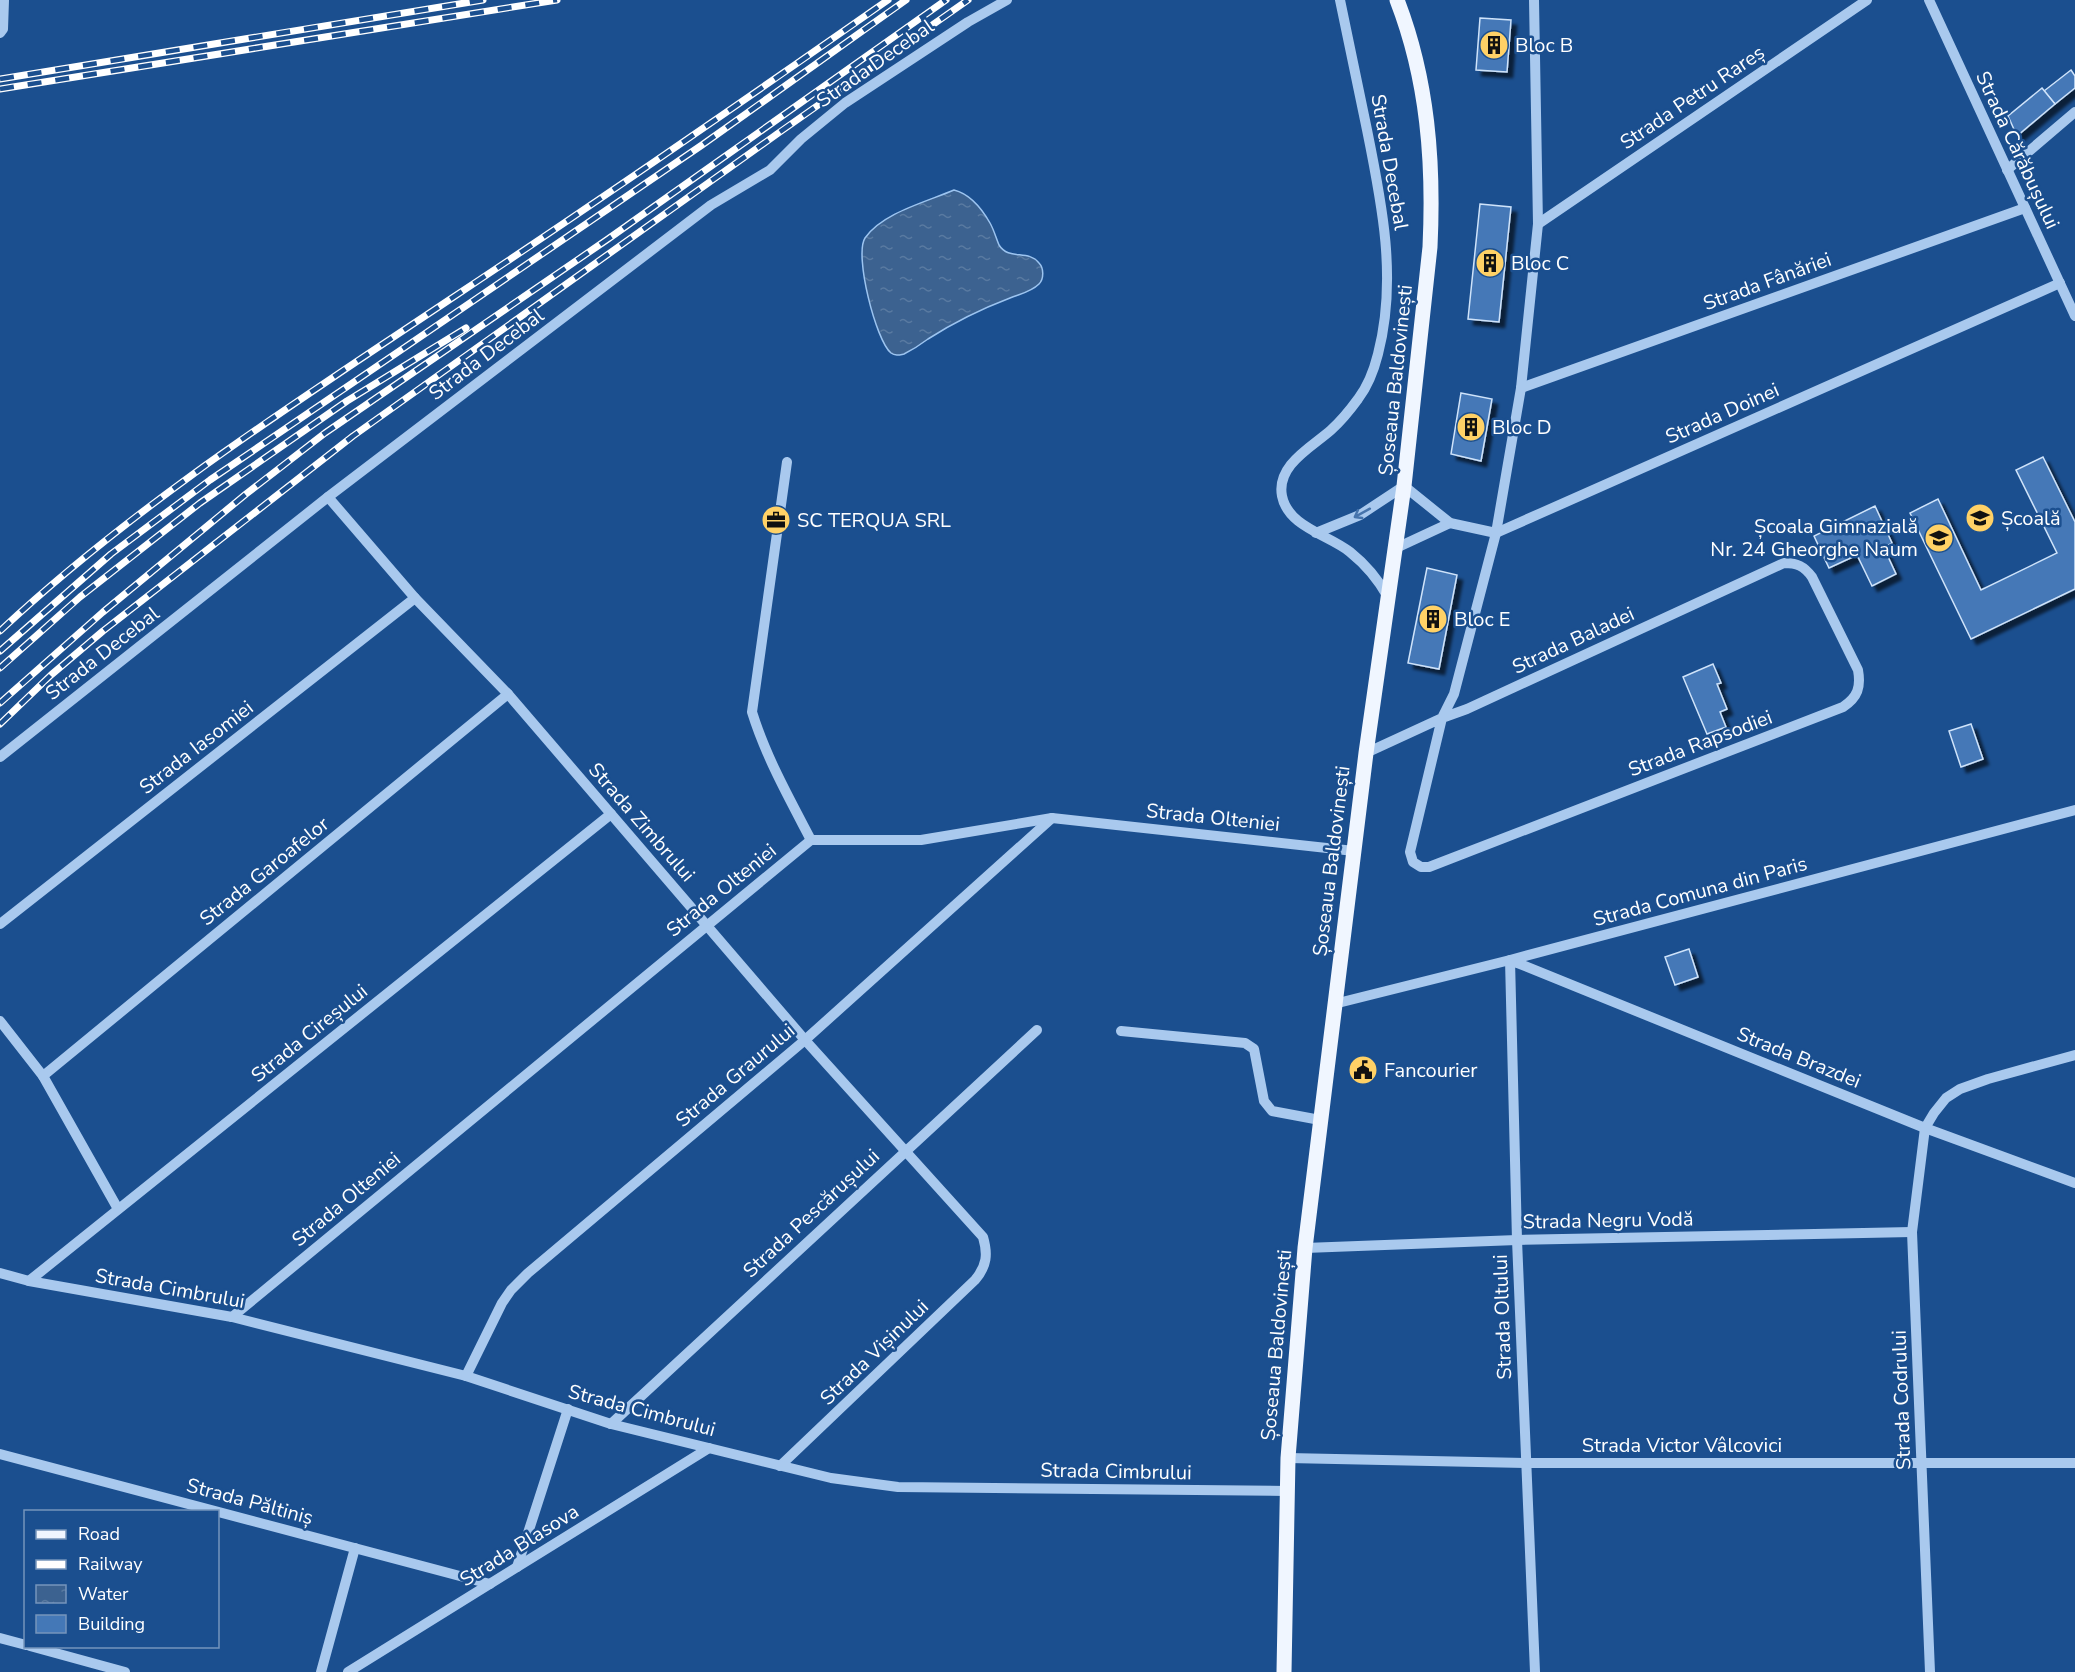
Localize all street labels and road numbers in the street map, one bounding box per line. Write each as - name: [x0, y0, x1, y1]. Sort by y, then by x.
- street label: Strada Decebal: [811, 13, 939, 114]
- street label: Strada Petru Rareș: [1615, 39, 1770, 156]
- street label: Strada Cărăbușului: [1969, 67, 2066, 234]
- street label: Strada Decebal: [1364, 92, 1415, 232]
- street label: Strada Fânăriei: [1699, 246, 1835, 317]
- street label: Șoseaua Baldovinești: [1372, 283, 1419, 477]
- street label: Strada Decebal: [423, 302, 549, 407]
- street label: Strada Doinei: [1661, 376, 1783, 451]
- street label: Strada Decebal: [40, 600, 165, 706]
- street label: Strada Baladei: [1508, 600, 1639, 681]
- street label: Strada Iasomiei: [134, 694, 259, 800]
- street label: Strada Rapsodiei: [1624, 704, 1776, 783]
- street label: Strada Zimbrului: [582, 757, 701, 888]
- street label: Șoseaua Baldovinești: [1306, 764, 1357, 958]
- street label: Strada Olteniei: [1145, 797, 1281, 838]
- street label: Strada Garoafelor: [194, 811, 335, 932]
- street label: Strada Olteniei: [661, 838, 782, 943]
- street label: Strada Comuna din Paris: [1590, 850, 1810, 933]
- street label: Strada Cireșului: [245, 978, 373, 1089]
- street label: Strada Graurului: [670, 1018, 801, 1133]
- street label: Strada Brazdei: [1733, 1020, 1865, 1095]
- street label: Strada Pescărușului: [737, 1143, 885, 1284]
- street label: Strada Olteniei: [286, 1146, 406, 1253]
- street label: Strada Negru Vodă: [1522, 1206, 1694, 1235]
- street label: Șoseaua Baldovinești: [1255, 1248, 1298, 1442]
- street label: Strada Oltului: [1487, 1254, 1518, 1380]
- street label: Strada Cimbrului: [93, 1262, 247, 1315]
- street label: Strada Vișinului: [814, 1294, 935, 1411]
- street label: Strada Codrului: [1886, 1330, 1917, 1470]
- street label: Strada Cimbrului: [565, 1378, 718, 1443]
- street label: Strada Victor Vâlcovici: [1582, 1432, 1782, 1459]
- street label: Strada Cimbrului: [1040, 1457, 1192, 1486]
- street label: Strada Păltiniș: [184, 1472, 316, 1531]
- street label: Strada Blasova: [455, 1498, 584, 1593]

